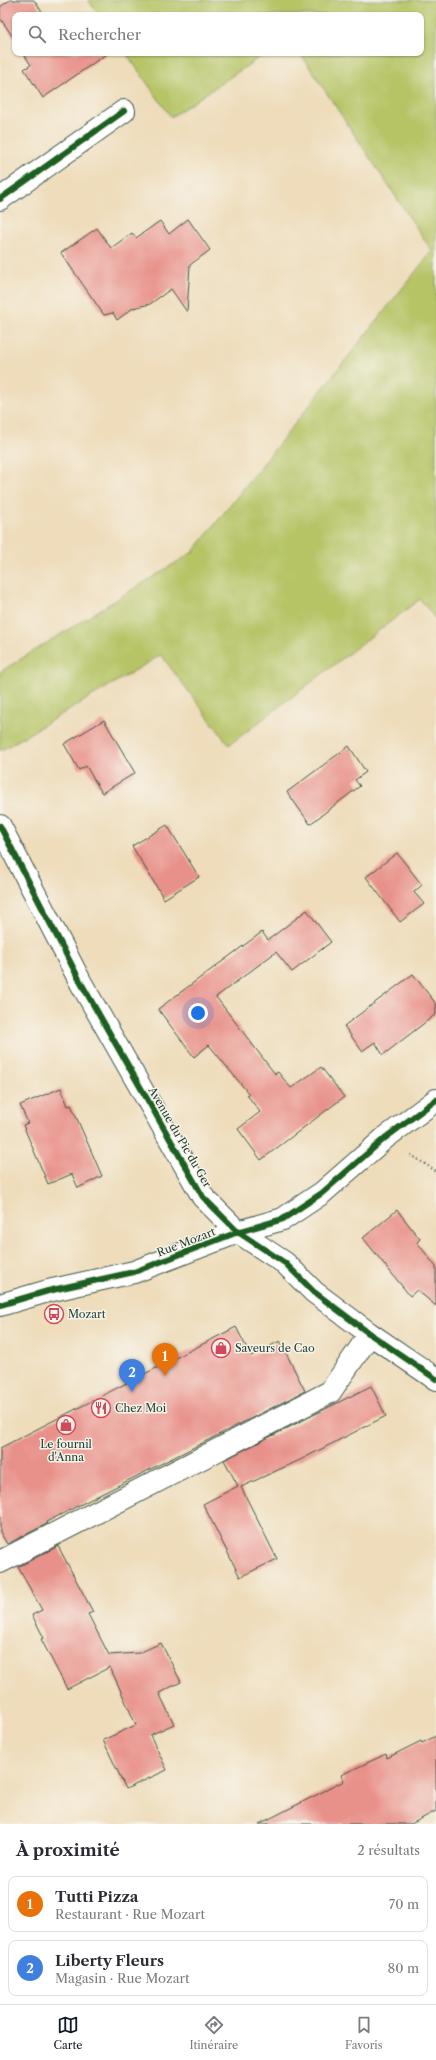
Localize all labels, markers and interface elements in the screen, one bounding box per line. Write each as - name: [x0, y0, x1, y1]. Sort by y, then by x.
- search box: [12, 12, 424, 56]
- icon: search: [26, 23, 48, 45]
- text: Rechercher: [58, 25, 141, 44]
- your location: [188, 1003, 208, 1023]
- street label: Avenue du Pic du Ger: [145, 1083, 215, 1190]
- street label: Rue Mozart: [155, 1224, 217, 1260]
- bus stop icon: Mozart: [43, 1303, 65, 1325]
- place label: Mozart: [68, 1307, 106, 1321]
- shop icon: Saveurs de Cao: [210, 1337, 232, 1359]
- place label: Saveurs de Cao: [235, 1341, 315, 1355]
- pin: 1: [152, 1343, 178, 1376]
- pin: 2: [119, 1359, 145, 1392]
- restaurant icon: Chez Moi: [90, 1397, 112, 1419]
- place label: Chez Moi: [115, 1401, 167, 1415]
- shop icon: Le fournil d'Anna: [55, 1414, 77, 1436]
- place label: Le fournil d'Anna: [40, 1437, 93, 1464]
- text: À proximité: [16, 1840, 120, 1860]
- text: 2 résultats: [357, 1842, 420, 1858]
- text: Tutti Pizza: [55, 1887, 139, 1906]
- text: 1: [27, 1896, 33, 1912]
- text: 70 m: [389, 1896, 419, 1912]
- text: Restaurant · Rue Mozart: [55, 1906, 205, 1922]
- text: Liberty Fleurs: [55, 1951, 164, 1970]
- text: 2: [26, 1960, 34, 1976]
- text: 80 m: [387, 1960, 419, 1976]
- text: Magasin · Rue Mozart: [55, 1970, 190, 1986]
- tab: Carte: [53, 2014, 82, 2052]
- tab: Itinéraire: [189, 2014, 238, 2052]
- tab: Favoris: [345, 2014, 382, 2052]

